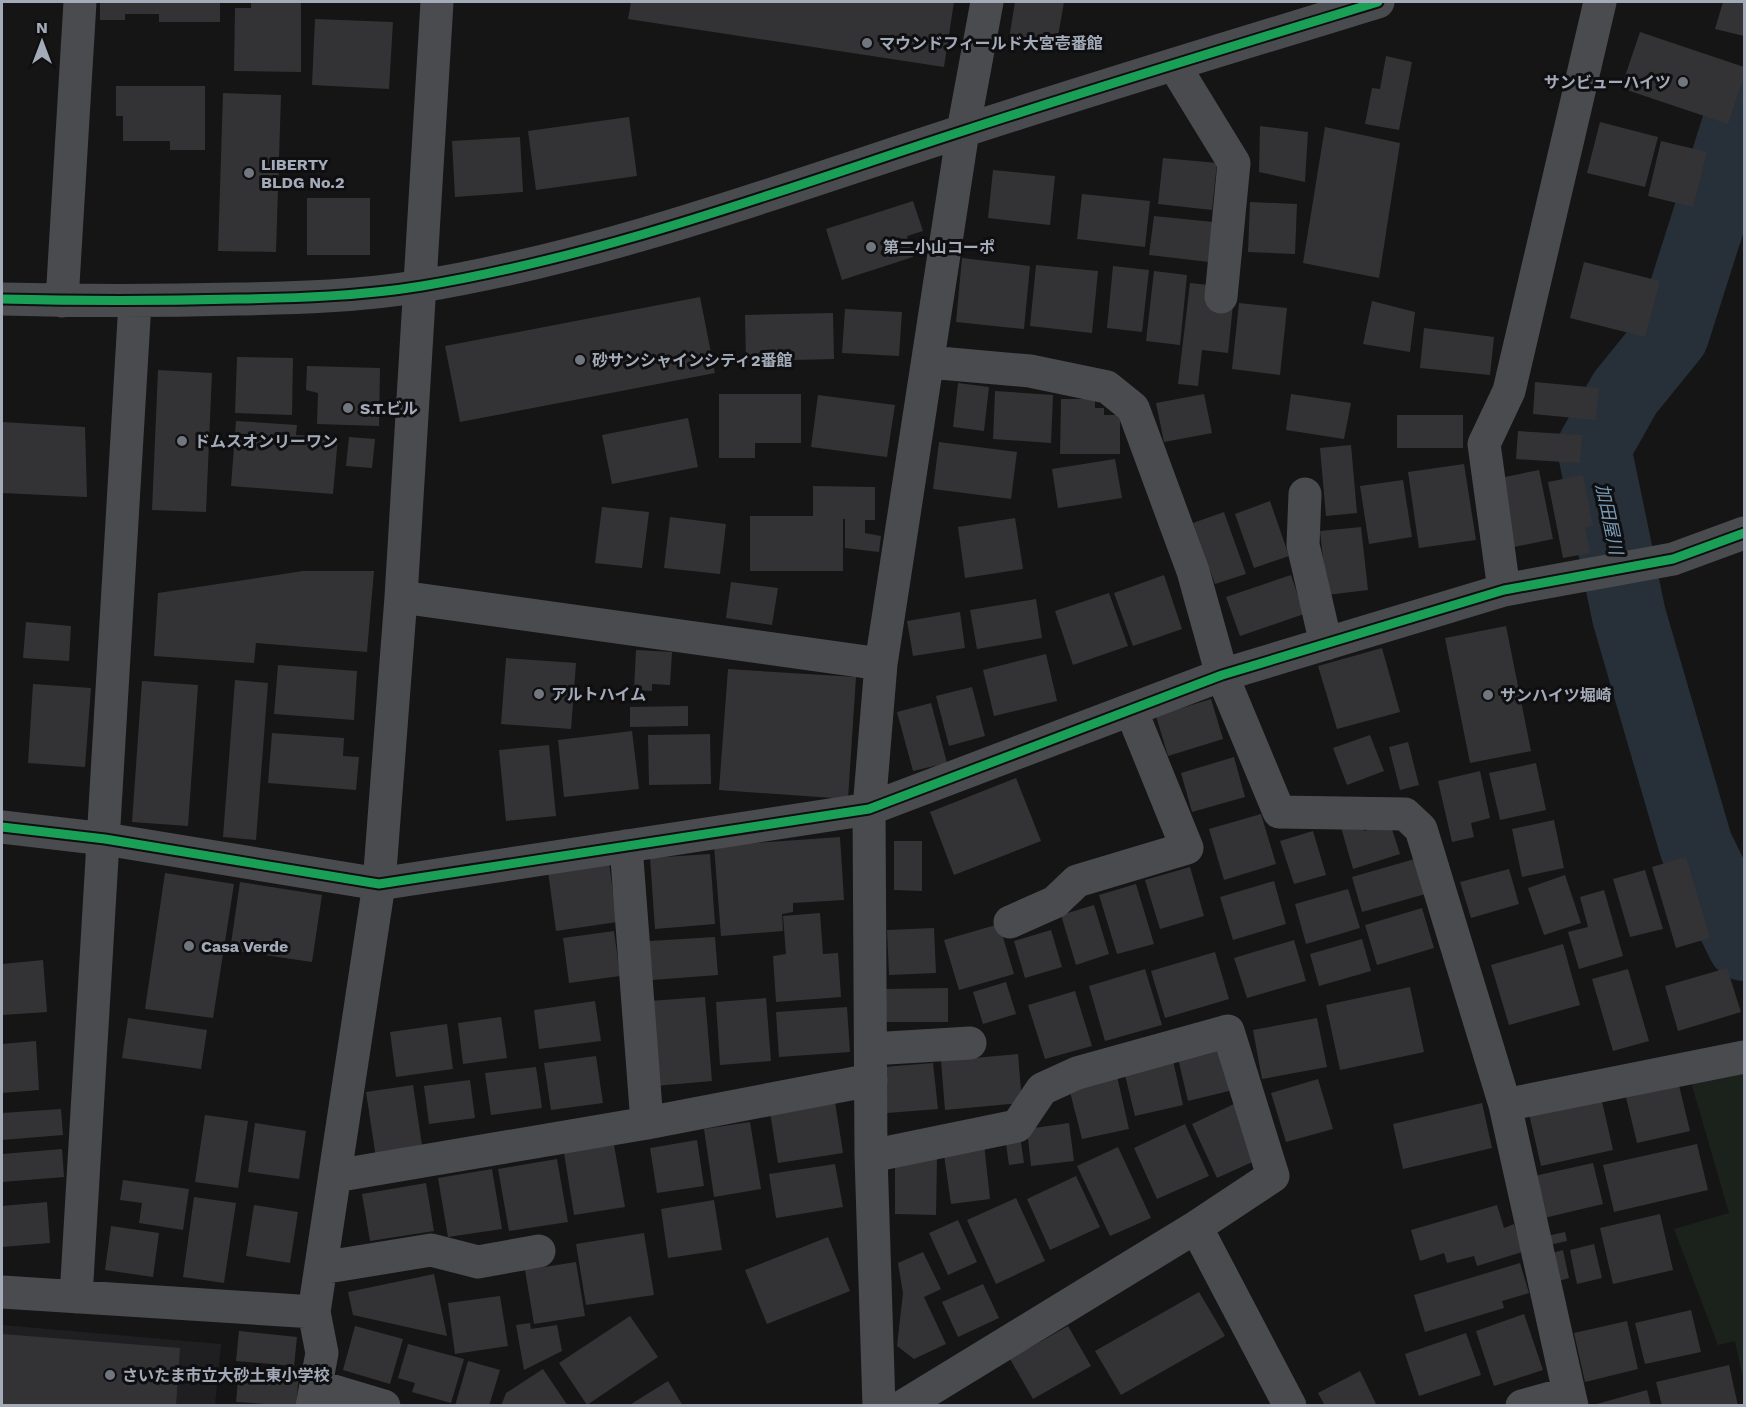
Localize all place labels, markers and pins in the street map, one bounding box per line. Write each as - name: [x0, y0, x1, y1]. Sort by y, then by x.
- place label: マウンドフィールド大宮壱番館: [879, 34, 1103, 53]
- marker: マウンドフィールド大宮壱番館: [860, 36, 874, 50]
- place label: サンビューハイツ: [1544, 73, 1671, 92]
- marker: サンビューハイツ: [1676, 75, 1690, 89]
- place label: LIBERTY BLDG No.2: [261, 155, 345, 192]
- marker: LIBERTY BLDG No.2: [242, 166, 256, 180]
- place label: 第二小山コーポ: [883, 238, 995, 257]
- marker: 第二小山コーポ: [864, 240, 878, 254]
- place label: 砂サンシャインシティ2番館: [592, 351, 793, 370]
- marker: 砂サンシャインシティ2番館: [573, 353, 587, 367]
- place label: S.T.ビル: [360, 399, 418, 418]
- marker: S.T.ビル: [341, 401, 355, 415]
- place label: ドムスオンリーワン: [194, 432, 338, 451]
- marker: ドムスオンリーワン: [175, 434, 189, 448]
- place label: アルトハイム: [551, 685, 646, 704]
- place label: サンハイツ堀崎: [1500, 686, 1612, 705]
- marker: アルトハイム: [532, 687, 546, 701]
- marker: サンハイツ堀崎: [1481, 688, 1495, 702]
- place label: Casa Verde: [201, 937, 288, 956]
- marker: Casa Verde: [182, 939, 196, 953]
- place label: さいたま市立大砂土東小学校: [122, 1366, 330, 1385]
- marker: さいたま市立大砂土東小学校: [103, 1368, 117, 1382]

